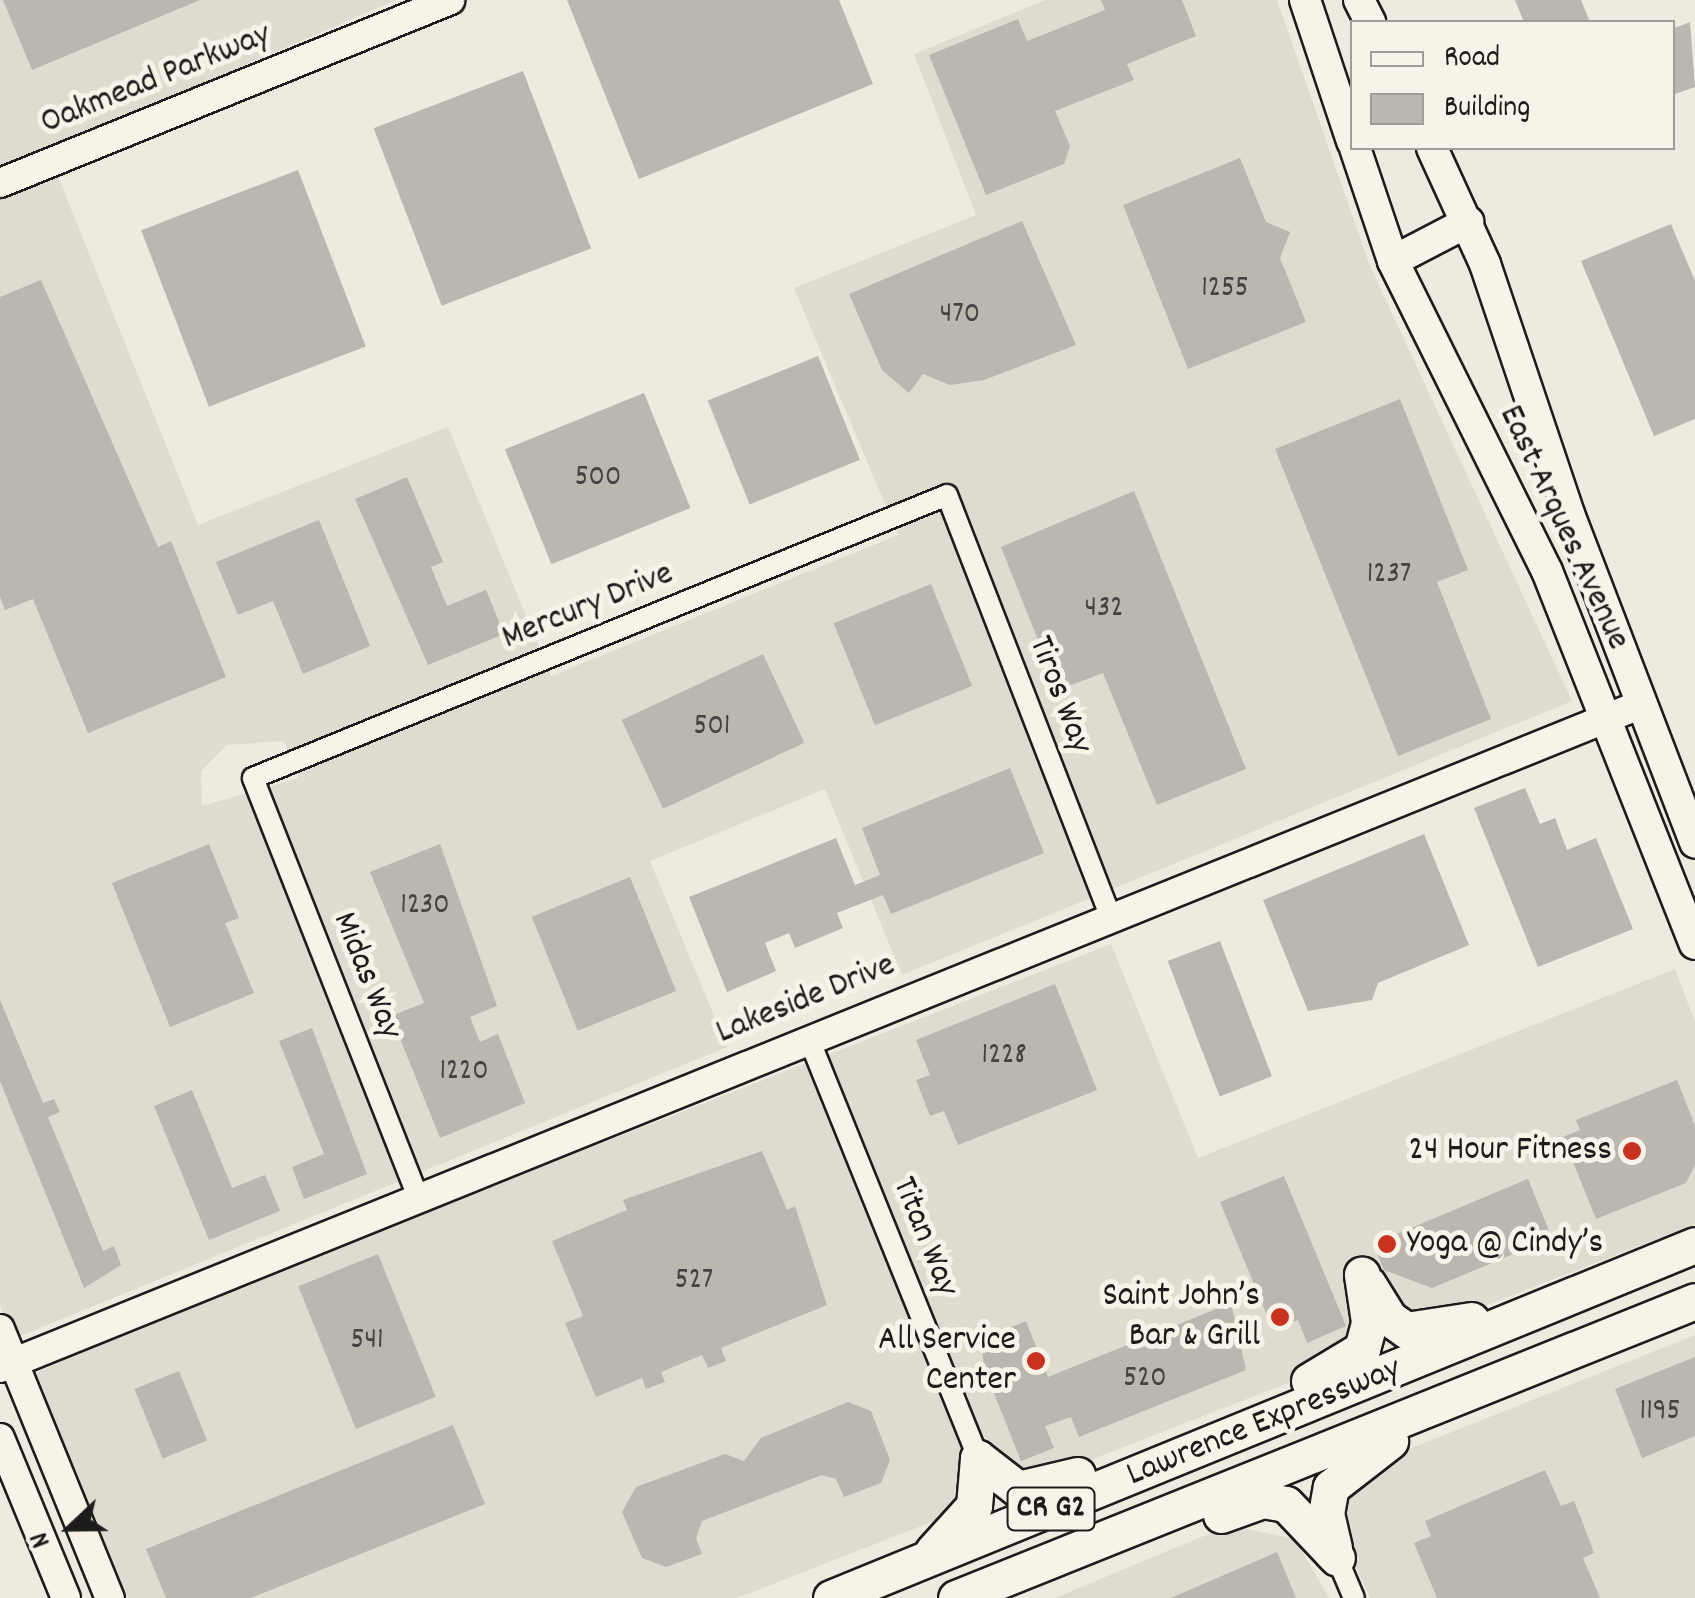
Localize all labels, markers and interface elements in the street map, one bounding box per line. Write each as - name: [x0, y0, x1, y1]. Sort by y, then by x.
- street label: Oakmead Parkway: [35, 15, 277, 145]
- legend: [1350, 20, 1675, 150]
- text: Road: [1444, 38, 1500, 81]
- text: Building: [1444, 88, 1530, 131]
- house number: 1255: [1201, 272, 1249, 308]
- house number: 470: [940, 298, 980, 334]
- street label: East Arques Avenue: [1488, 399, 1638, 657]
- house number: 500: [575, 461, 621, 497]
- street label: Mercury Drive: [496, 554, 680, 660]
- house number: 1237: [1367, 558, 1411, 594]
- house number: 432: [1085, 592, 1123, 628]
- street label: Tiros Way: [1017, 630, 1101, 760]
- house number: 501: [694, 710, 730, 746]
- house number: 1230: [400, 889, 450, 925]
- street label: Midas Way: [322, 906, 410, 1046]
- street label: Lakeside Drive: [711, 945, 901, 1055]
- house number: 1228: [982, 1039, 1026, 1075]
- house number: 1220: [439, 1055, 489, 1091]
- place label: 24 Hour Fitness: [1409, 1130, 1612, 1172]
- marker: 24 Hour Fitness: [1621, 1140, 1643, 1162]
- street label: Titan Way: [881, 1171, 967, 1303]
- place label: Yoga @ Cindy’s: [1407, 1223, 1603, 1265]
- marker: Yoga @ Cindy’s: [1376, 1233, 1398, 1255]
- house number: 527: [675, 1264, 713, 1300]
- place label: Saint John’s Bar & Grill: [1102, 1276, 1260, 1358]
- marker: Saint John’s Bar & Grill: [1269, 1306, 1291, 1328]
- place label: All Service Center: [878, 1320, 1016, 1402]
- house number: 541: [351, 1324, 383, 1360]
- street label: Lawrence Expressway: [1121, 1349, 1407, 1497]
- marker: All Service Center: [1025, 1350, 1047, 1372]
- house number: 520: [1123, 1362, 1167, 1398]
- house number: 1195: [1640, 1395, 1680, 1431]
- north arrow: [20, 1478, 120, 1578]
- road number: CR G2: [1006, 1482, 1096, 1536]
- text: N: [21, 1525, 63, 1553]

